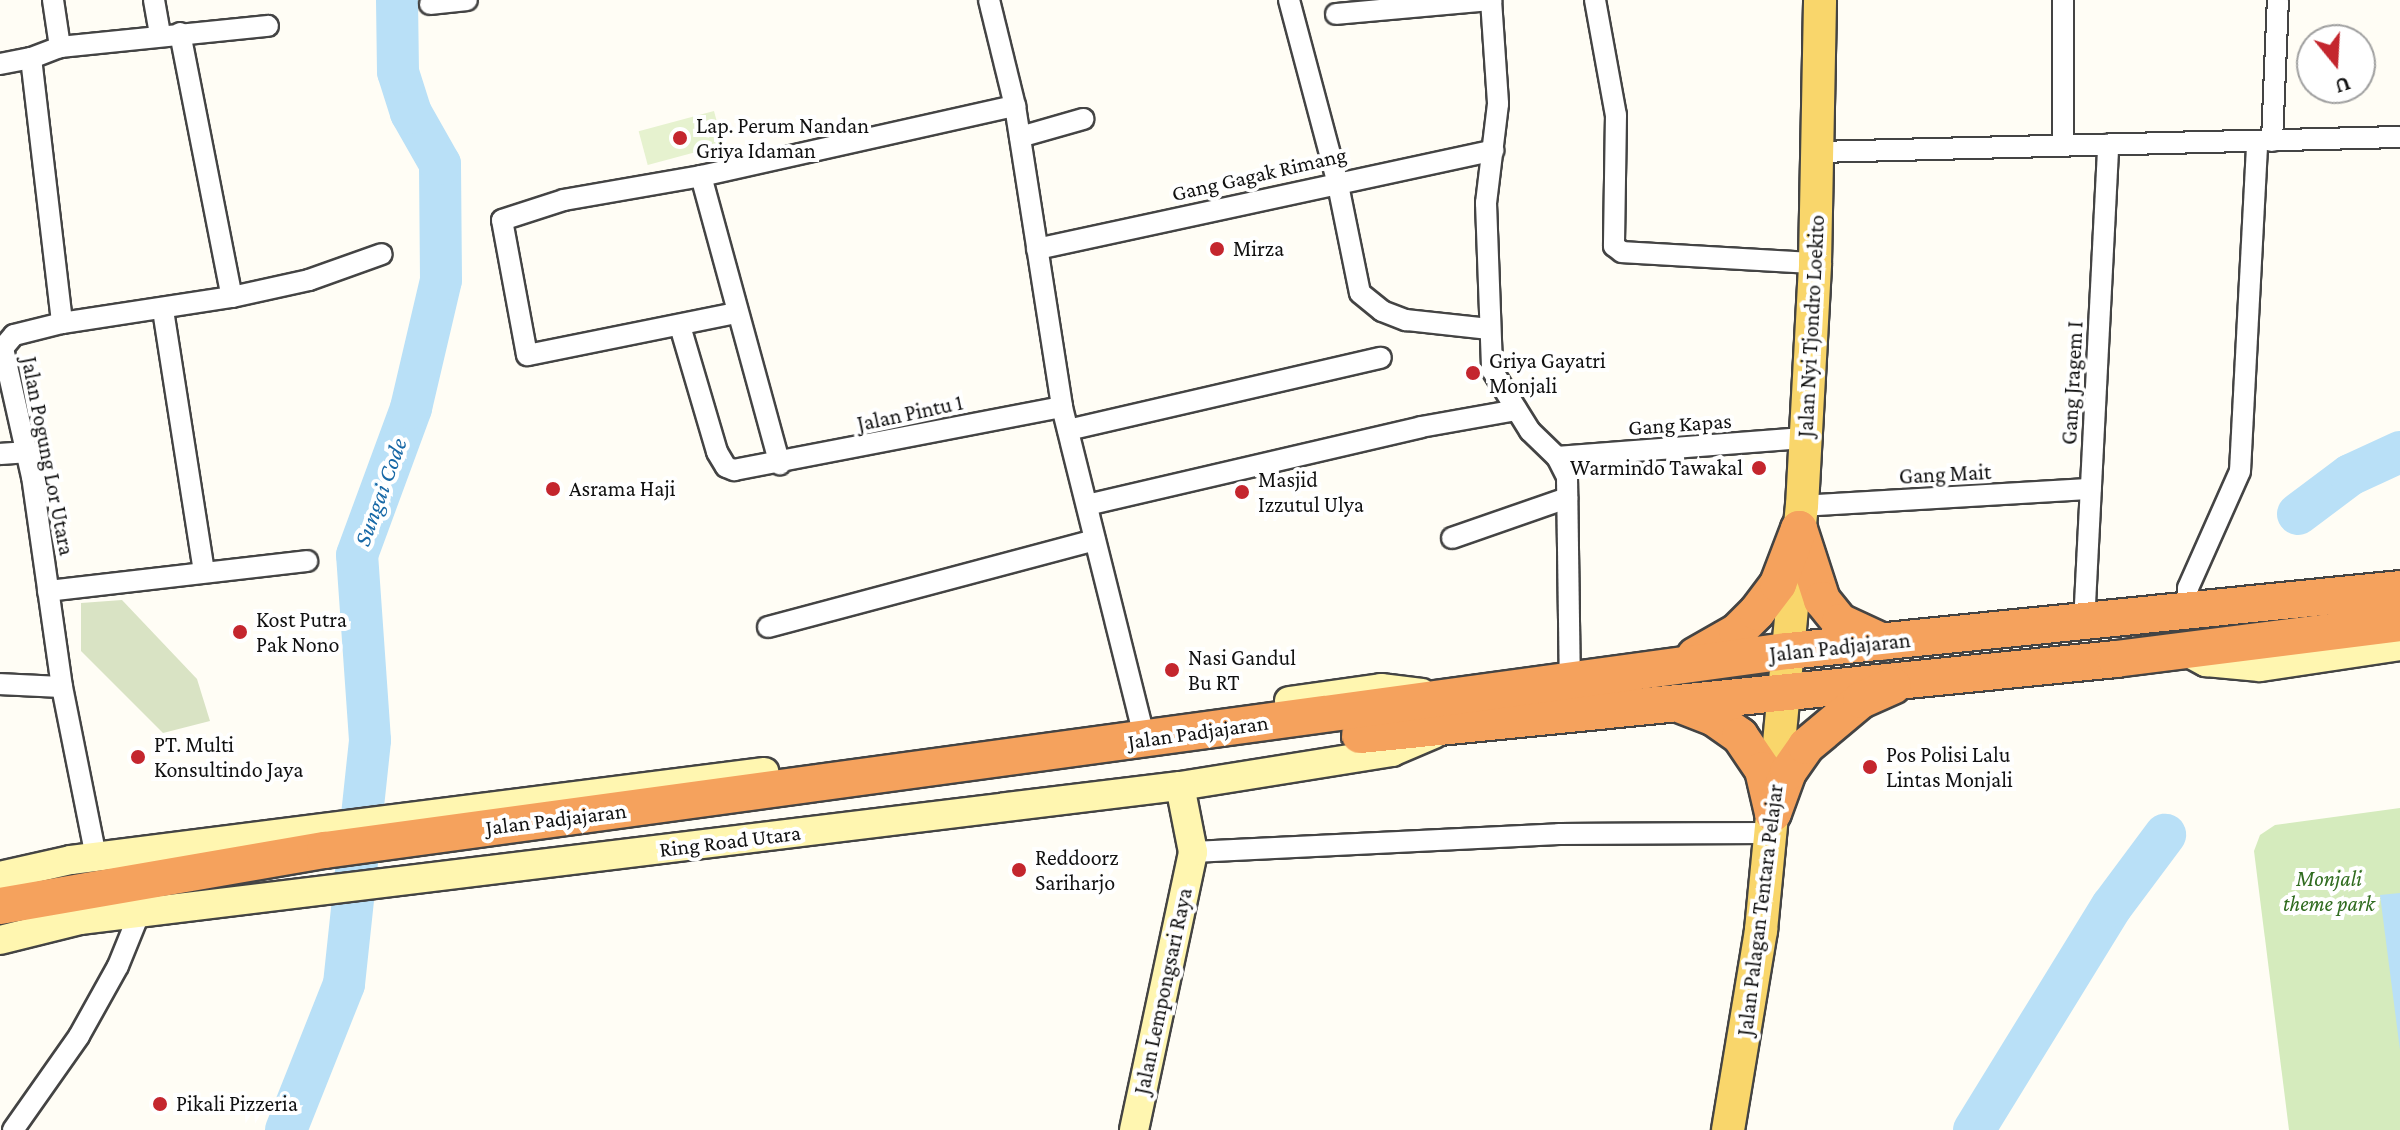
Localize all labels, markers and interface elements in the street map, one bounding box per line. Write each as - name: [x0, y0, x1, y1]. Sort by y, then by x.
- north arrow: [2296, 24, 2376, 104]
- text: U: [2332, 71, 2354, 100]
- place label: Lap. Perum Nandan Griya Idaman: [696, 112, 869, 164]
- marker: Lap. Perum Nandan Griya Idaman: [671, 129, 689, 147]
- street label: Gang Gagak Rimang: [1169, 141, 1349, 207]
- street label: Jalan Nyi Tjondro Loekito: [1792, 214, 1830, 438]
- place label: Mirza: [1233, 236, 1284, 262]
- marker: Mirza: [1208, 240, 1226, 258]
- street label: Gang Jragem I: [2056, 321, 2088, 445]
- place label: Griya Gayatri Monjali: [1489, 347, 1606, 398]
- street label: Jalan Pogung Lor Utara: [16, 354, 80, 558]
- marker: Griya Gayatri Monjali: [1464, 364, 1482, 382]
- street label: Jalan Pintu 1: [855, 389, 965, 437]
- street label: Gang Kapas: [1627, 407, 1733, 441]
- water label: Sungai Code: [347, 434, 413, 550]
- place label: Warmindo Tawakal: [1570, 455, 1743, 481]
- street label: Gang Mait: [1898, 458, 1992, 490]
- marker: Warmindo Tawakal: [1750, 459, 1768, 477]
- place label: Masjid Izzutul Ulya: [1258, 466, 1364, 518]
- place label: Asrama Haji: [569, 476, 675, 502]
- marker: Asrama Haji: [544, 480, 562, 498]
- marker: Masjid Izzutul Ulya: [1233, 483, 1251, 501]
- place label: Kost Putra Pak Nono: [256, 606, 347, 658]
- marker: Kost Putra Pak Nono: [231, 623, 249, 641]
- street label: Jalan Padjajaran: [1768, 626, 1912, 668]
- place label: Nasi Gandul Bu RT: [1188, 644, 1296, 696]
- marker: Nasi Gandul Bu RT: [1163, 661, 1181, 679]
- street label: Jalan Padjajaran: [1126, 709, 1270, 755]
- place label: PT. Multi Konsultindo Jaya: [154, 731, 303, 782]
- place label: Pos Polisi Lalu Lintas Monjali: [1886, 741, 2013, 792]
- marker: PT. Multi Konsultindo Jaya: [129, 748, 147, 766]
- marker: Pos Polisi Lalu Lintas Monjali: [1861, 758, 1879, 776]
- street label: Jalan Palagan Tentara Pelajar: [1731, 783, 1789, 1037]
- street label: Jalan Padjajaran: [484, 797, 628, 841]
- street label: Ring Road Utara: [658, 819, 802, 863]
- place label: Reddoorz Sariharjo: [1035, 844, 1119, 896]
- marker: Reddoorz Sariharjo: [1010, 861, 1028, 879]
- park label: Monjali theme park: [2283, 865, 2375, 916]
- street label: Jalan Lempongsari Raya: [1128, 885, 1198, 1097]
- place label: Pikali Pizzeria: [176, 1091, 298, 1117]
- marker: Pikali Pizzeria: [151, 1095, 169, 1113]

